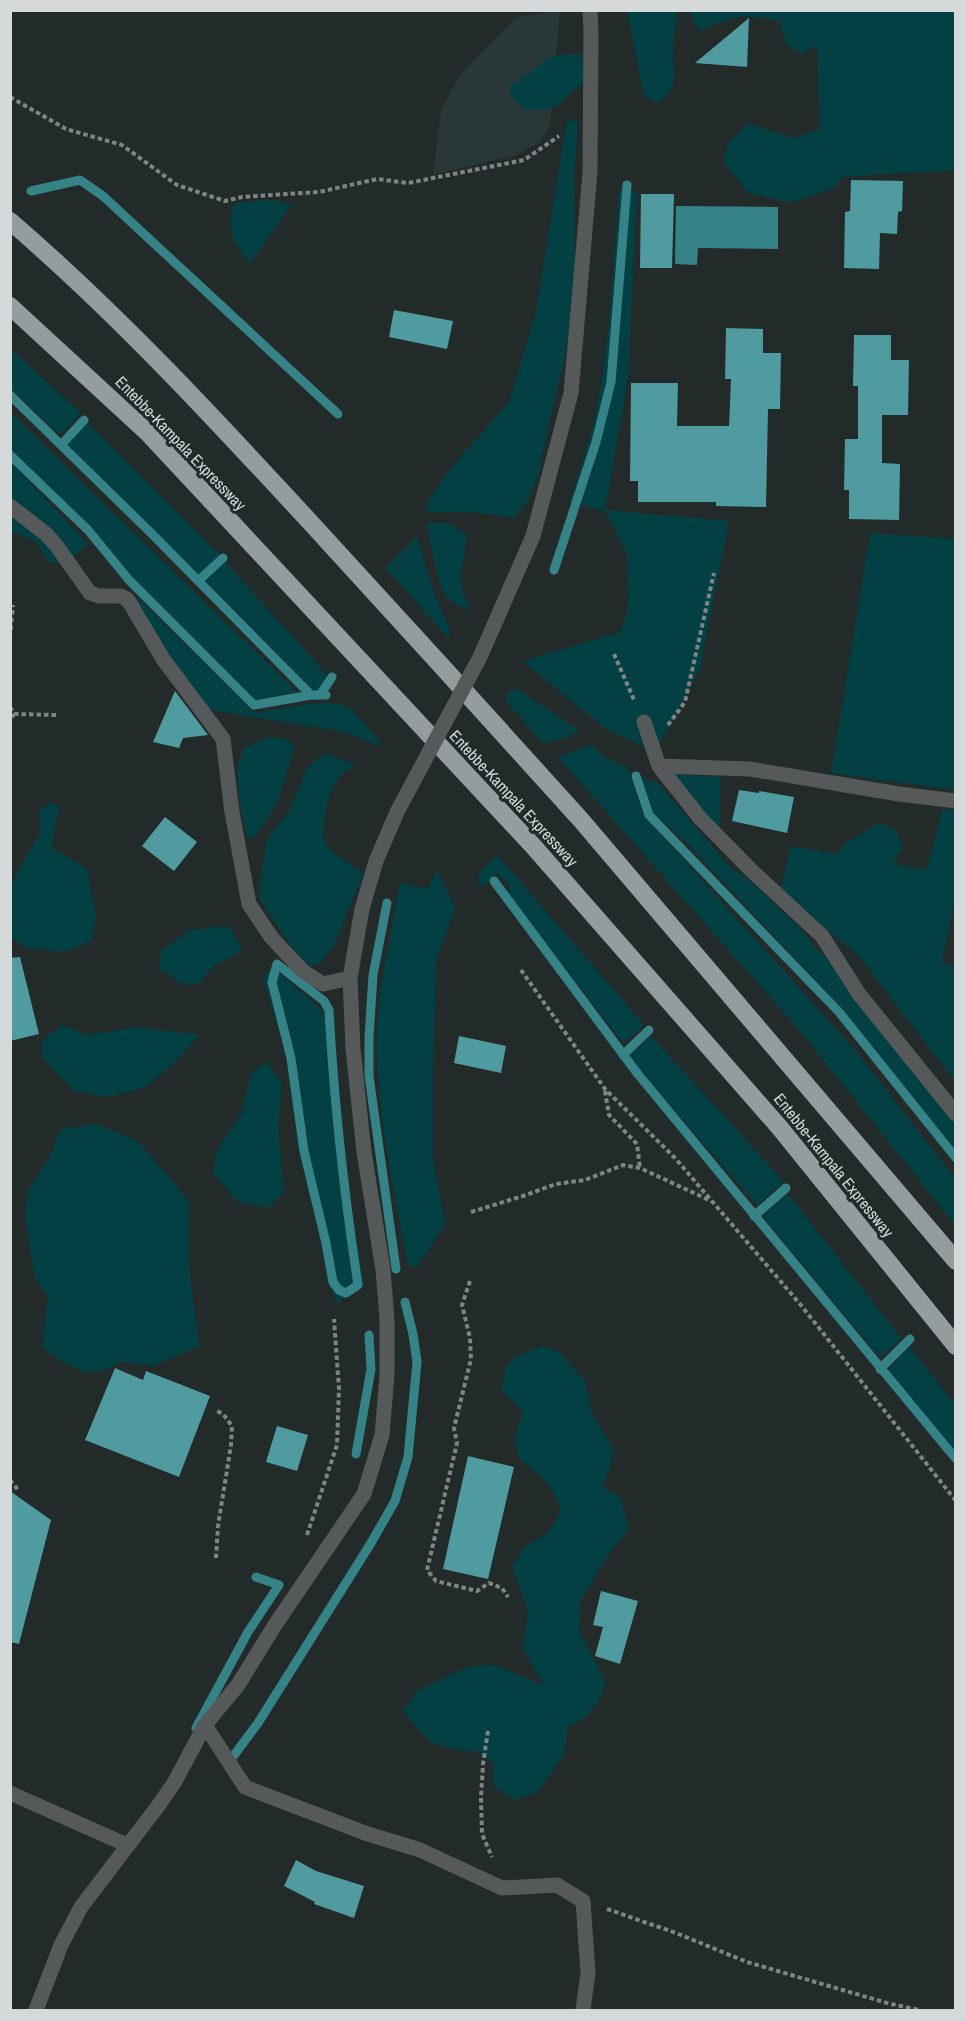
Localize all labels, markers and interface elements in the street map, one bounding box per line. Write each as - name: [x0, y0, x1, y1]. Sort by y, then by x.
- street label: Entebbe-Kampala Expressway: [111, 371, 252, 515]
- street label: Entebbe-Kampala Expressway: [445, 725, 584, 871]
- street label: Entebbe-Kampala Expressway: [769, 1088, 899, 1242]

